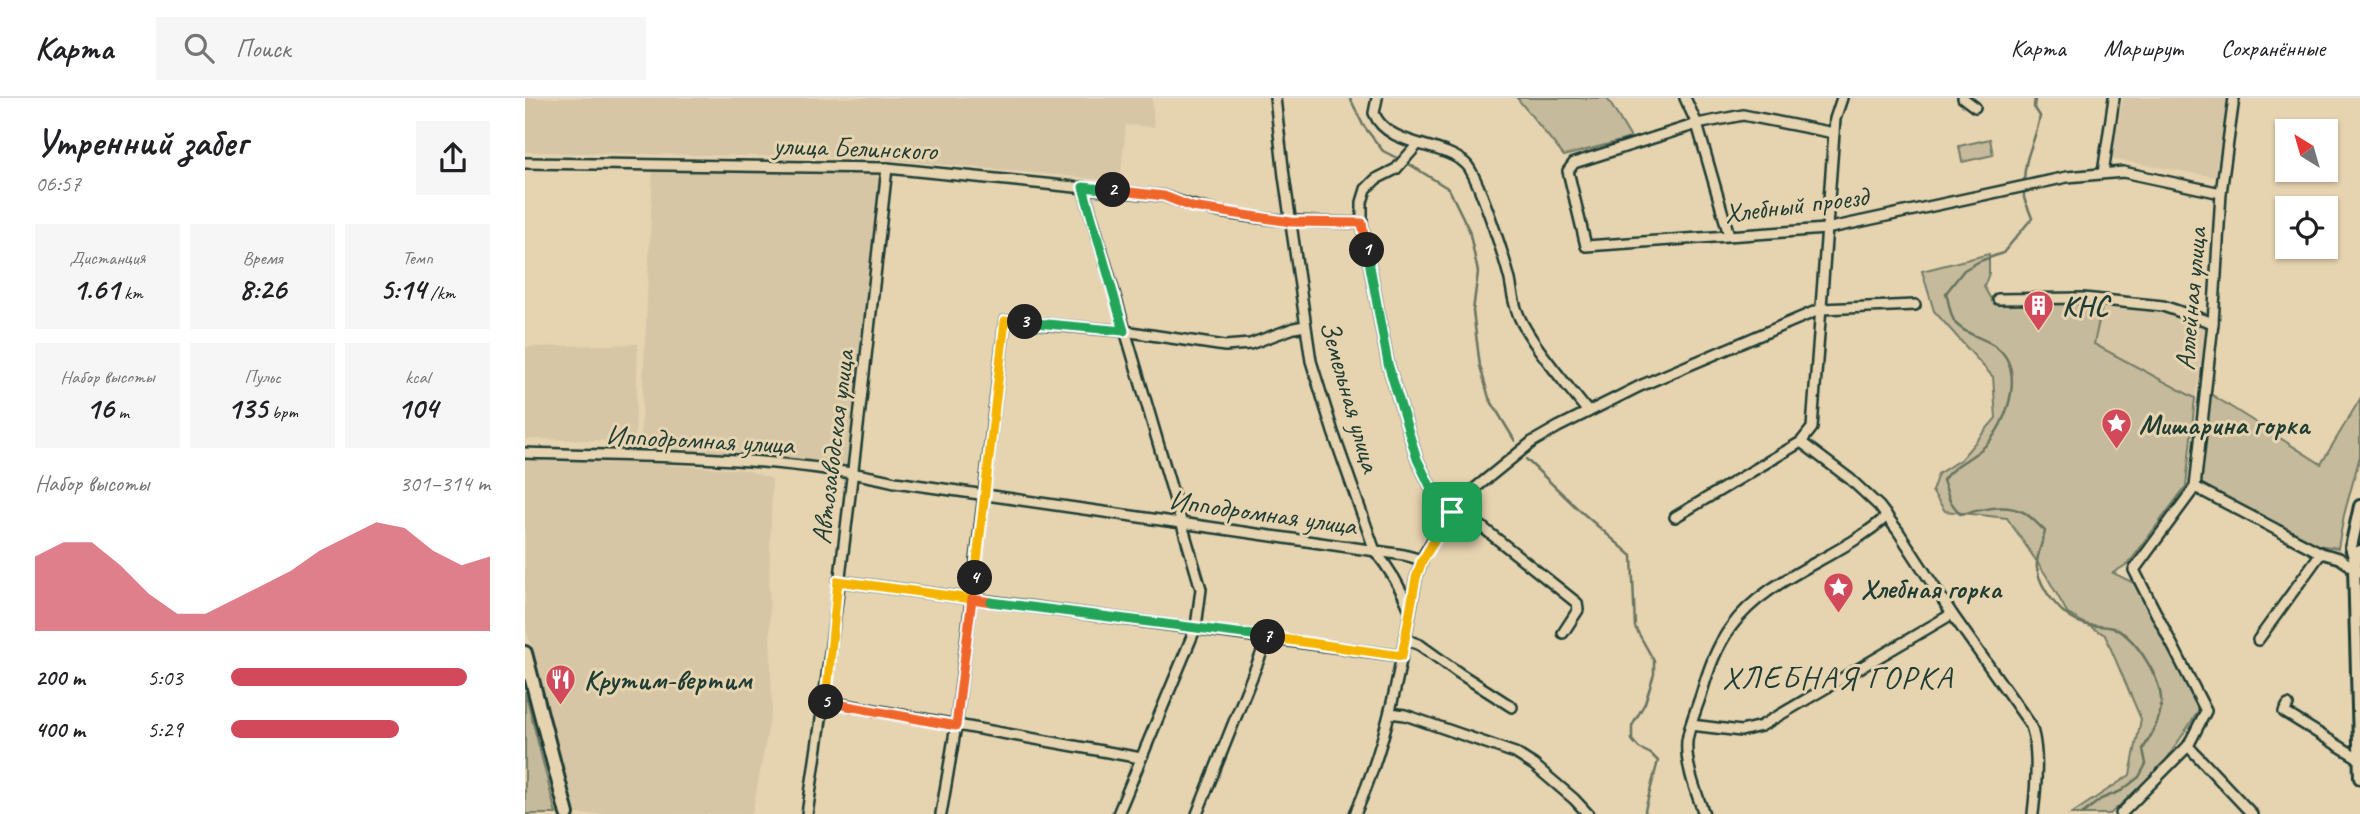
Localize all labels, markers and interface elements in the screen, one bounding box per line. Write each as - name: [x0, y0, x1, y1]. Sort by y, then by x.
- search box: [156, 17, 646, 80]
- text: Карта: [35, 27, 114, 69]
- icon: search: [180, 29, 218, 67]
- text: Поиск: [236, 32, 290, 65]
- text: Карта: [2011, 33, 2066, 63]
- text: Маршрут: [2104, 33, 2183, 63]
- text: Сохранённые: [2221, 33, 2325, 63]
- text: Утренний забег: [35, 119, 247, 166]
- north arrow: [2275, 119, 2338, 182]
- map controls: [2275, 119, 2338, 259]
- button: share: [416, 121, 490, 195]
- street label: улица Белинского: [770, 127, 940, 168]
- text: 06:57: [35, 169, 81, 198]
- pin: 2: [1095, 172, 1131, 208]
- text: 2: [1108, 177, 1117, 201]
- street label: Хлебный проезд: [1722, 178, 1873, 231]
- button: locate: [2275, 196, 2338, 259]
- street label: Аллейная улица: [2167, 225, 2214, 372]
- pin: 1: [1349, 232, 1385, 268]
- text: 1: [1362, 237, 1371, 261]
- text: Дистанция: [70, 246, 145, 270]
- text: Время: [242, 246, 283, 270]
- text: Темп: [402, 246, 433, 270]
- text: 1.61: [72, 270, 119, 308]
- text: 8:26: [239, 270, 286, 308]
- text: 5:14: [380, 270, 426, 308]
- text: km: [119, 281, 143, 305]
- text: /km: [426, 281, 455, 305]
- building icon: КНС: [2022, 288, 2056, 332]
- place label: КНС: [2062, 288, 2112, 323]
- pin: 3: [1007, 304, 1043, 340]
- text: 3: [1020, 309, 1029, 333]
- street label: Земельная улица: [1312, 316, 1389, 478]
- street label: Автозаводская улица: [803, 347, 862, 546]
- text: Набор высоты: [60, 365, 155, 389]
- text: Пульс: [244, 365, 281, 389]
- text: kcal: [405, 365, 430, 389]
- text: 16: [86, 389, 114, 427]
- text: 135: [227, 389, 267, 427]
- text: 104: [397, 389, 438, 427]
- text: m: [114, 400, 129, 424]
- text: bpm: [267, 400, 298, 424]
- place icon: Мишарина горка: [2099, 407, 2133, 451]
- place label: Мишарина горка: [2139, 407, 2312, 442]
- street label: Ипподромная улица: [605, 417, 797, 462]
- text: Набор высоты: [35, 469, 149, 498]
- text: 301–314 m: [399, 469, 490, 498]
- street label: Ипподромная улица: [1167, 482, 1360, 543]
- pin: [1422, 482, 1482, 542]
- icon: arrive: [1433, 493, 1471, 531]
- pin: 4: [958, 560, 993, 596]
- text: 4: [970, 565, 979, 589]
- place icon: Хлебная горка: [1821, 571, 1855, 615]
- place label: Хлебная горка: [1861, 571, 2003, 606]
- pin: 7: [1251, 620, 1285, 654]
- text: 7: [1263, 624, 1272, 648]
- district label: ХЛЕБНАЯ ГОРКА: [1722, 657, 1954, 698]
- restaurant icon: Крутим-вертим: [544, 662, 578, 706]
- place label: Крутим-вертим: [584, 662, 753, 697]
- text: 200 m: [35, 663, 85, 692]
- text: 5:03: [147, 663, 183, 692]
- pin: 5: [809, 684, 843, 720]
- text: 5: [821, 689, 830, 713]
- text: 400 m: [35, 715, 85, 744]
- text: 5:29: [147, 715, 183, 744]

